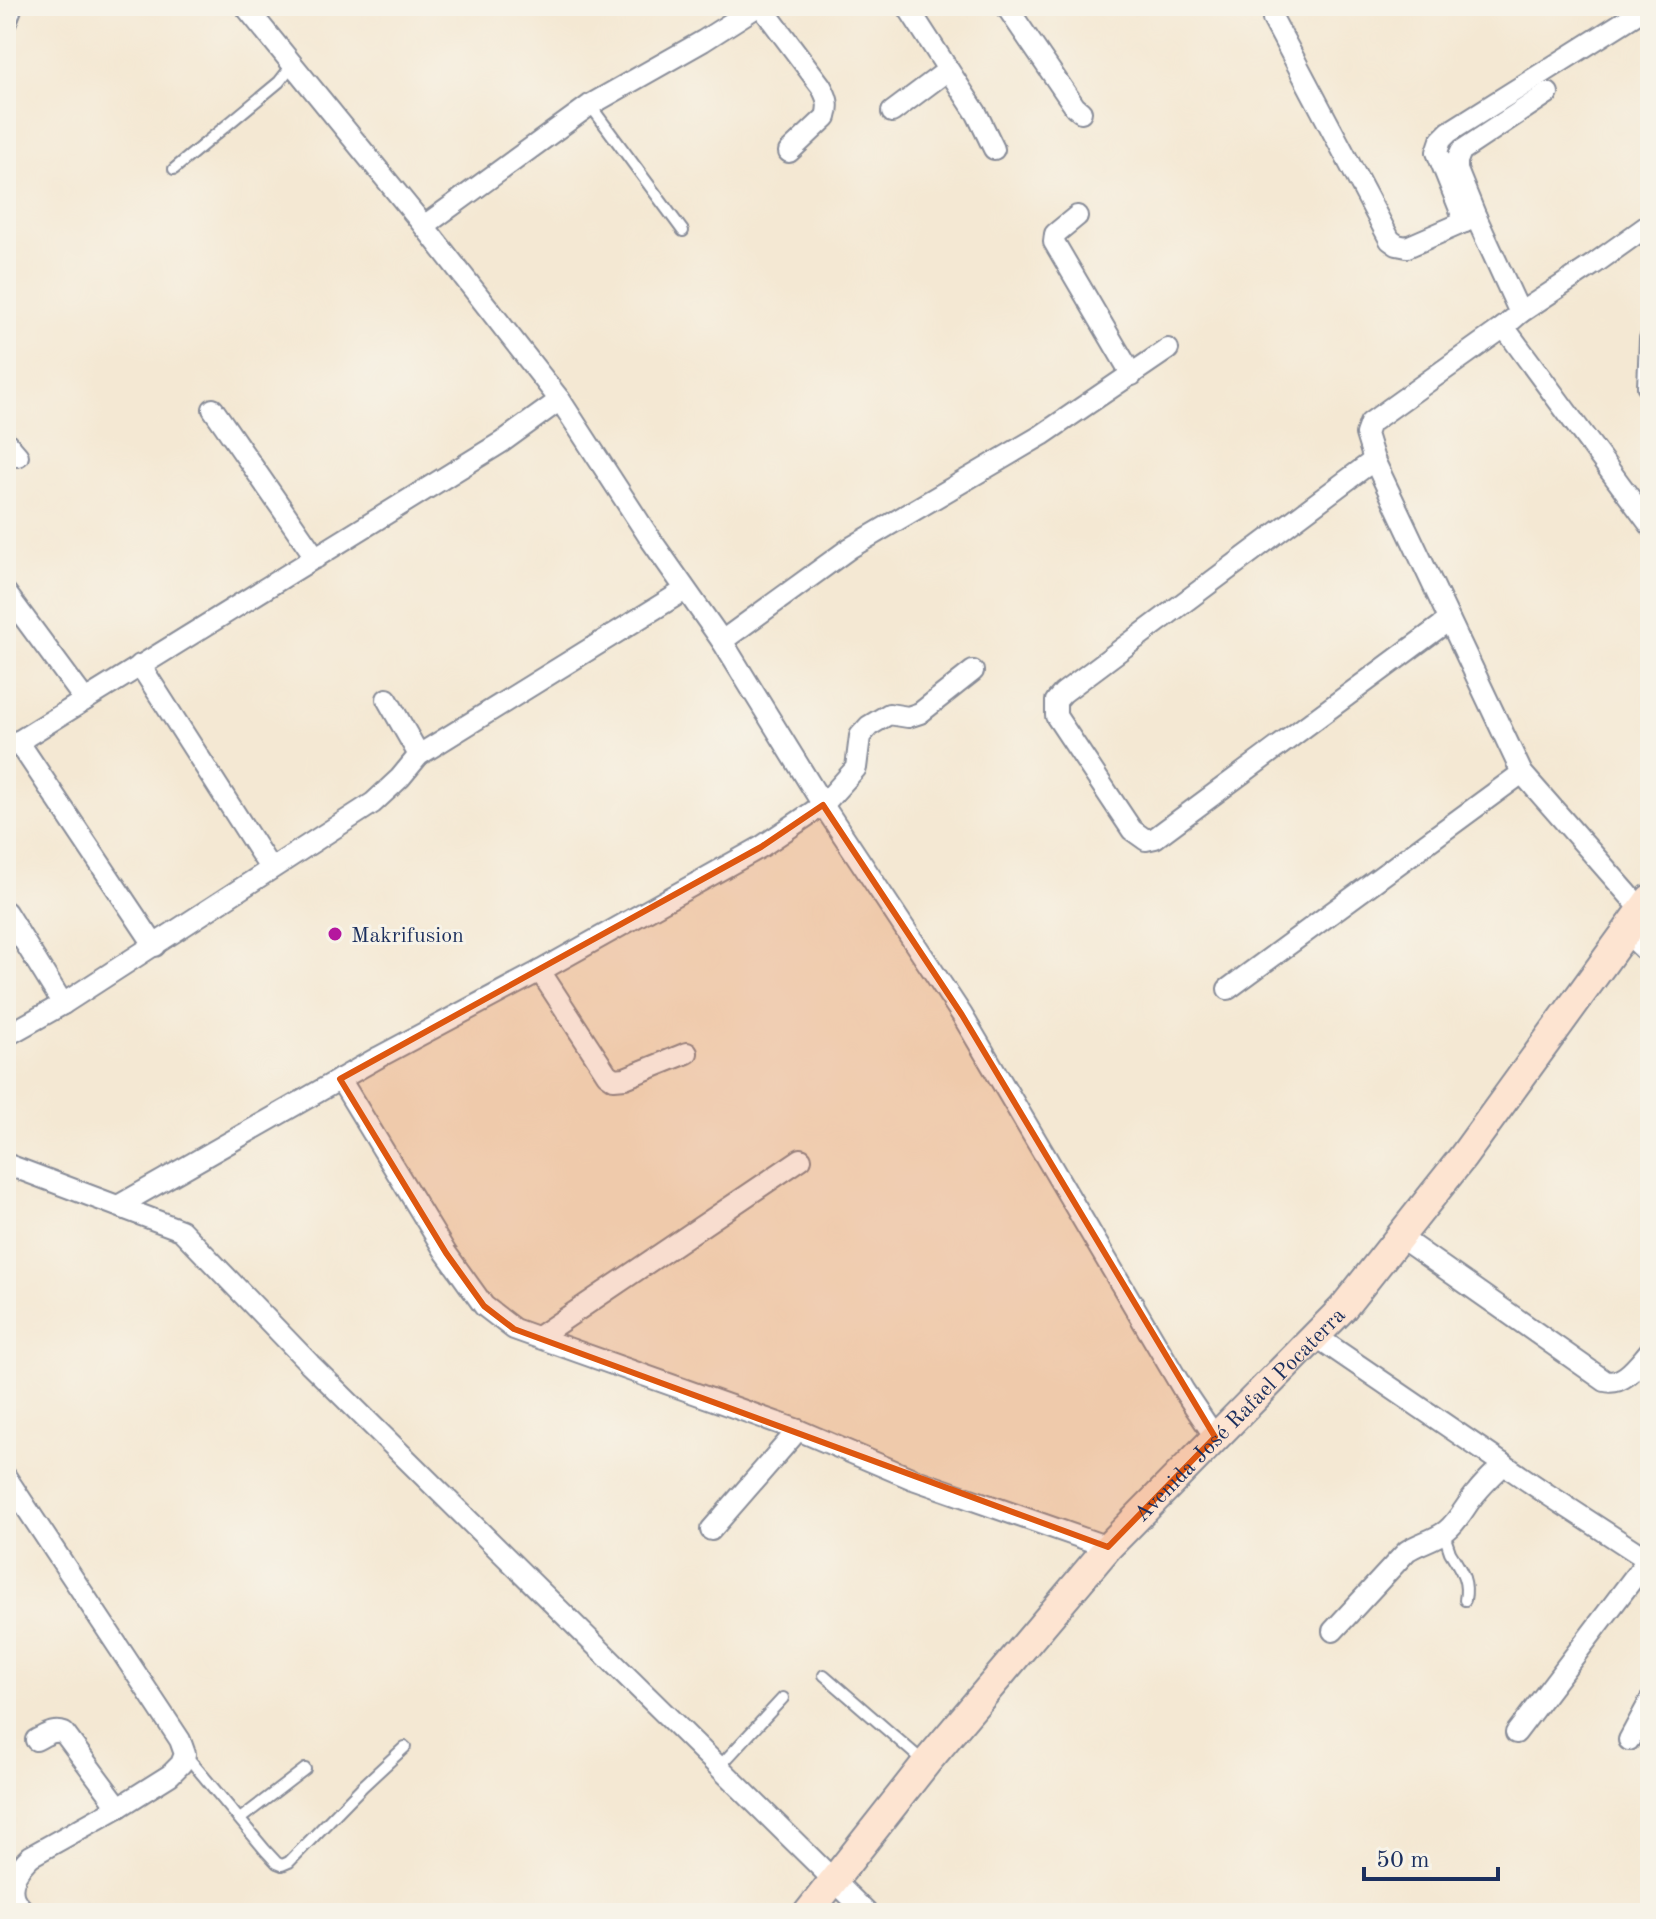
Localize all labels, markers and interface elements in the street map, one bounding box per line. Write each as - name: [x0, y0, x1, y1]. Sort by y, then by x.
- marker: Makrifusion: [326, 925, 344, 943]
- place label: Makrifusion: [351, 925, 464, 947]
- street label: Avenida José Rafael Pocaterra: [1131, 1304, 1350, 1526]
- scale bar: [1364, 1831, 1498, 1881]
- text: 50 m: [1376, 1849, 1430, 1873]

